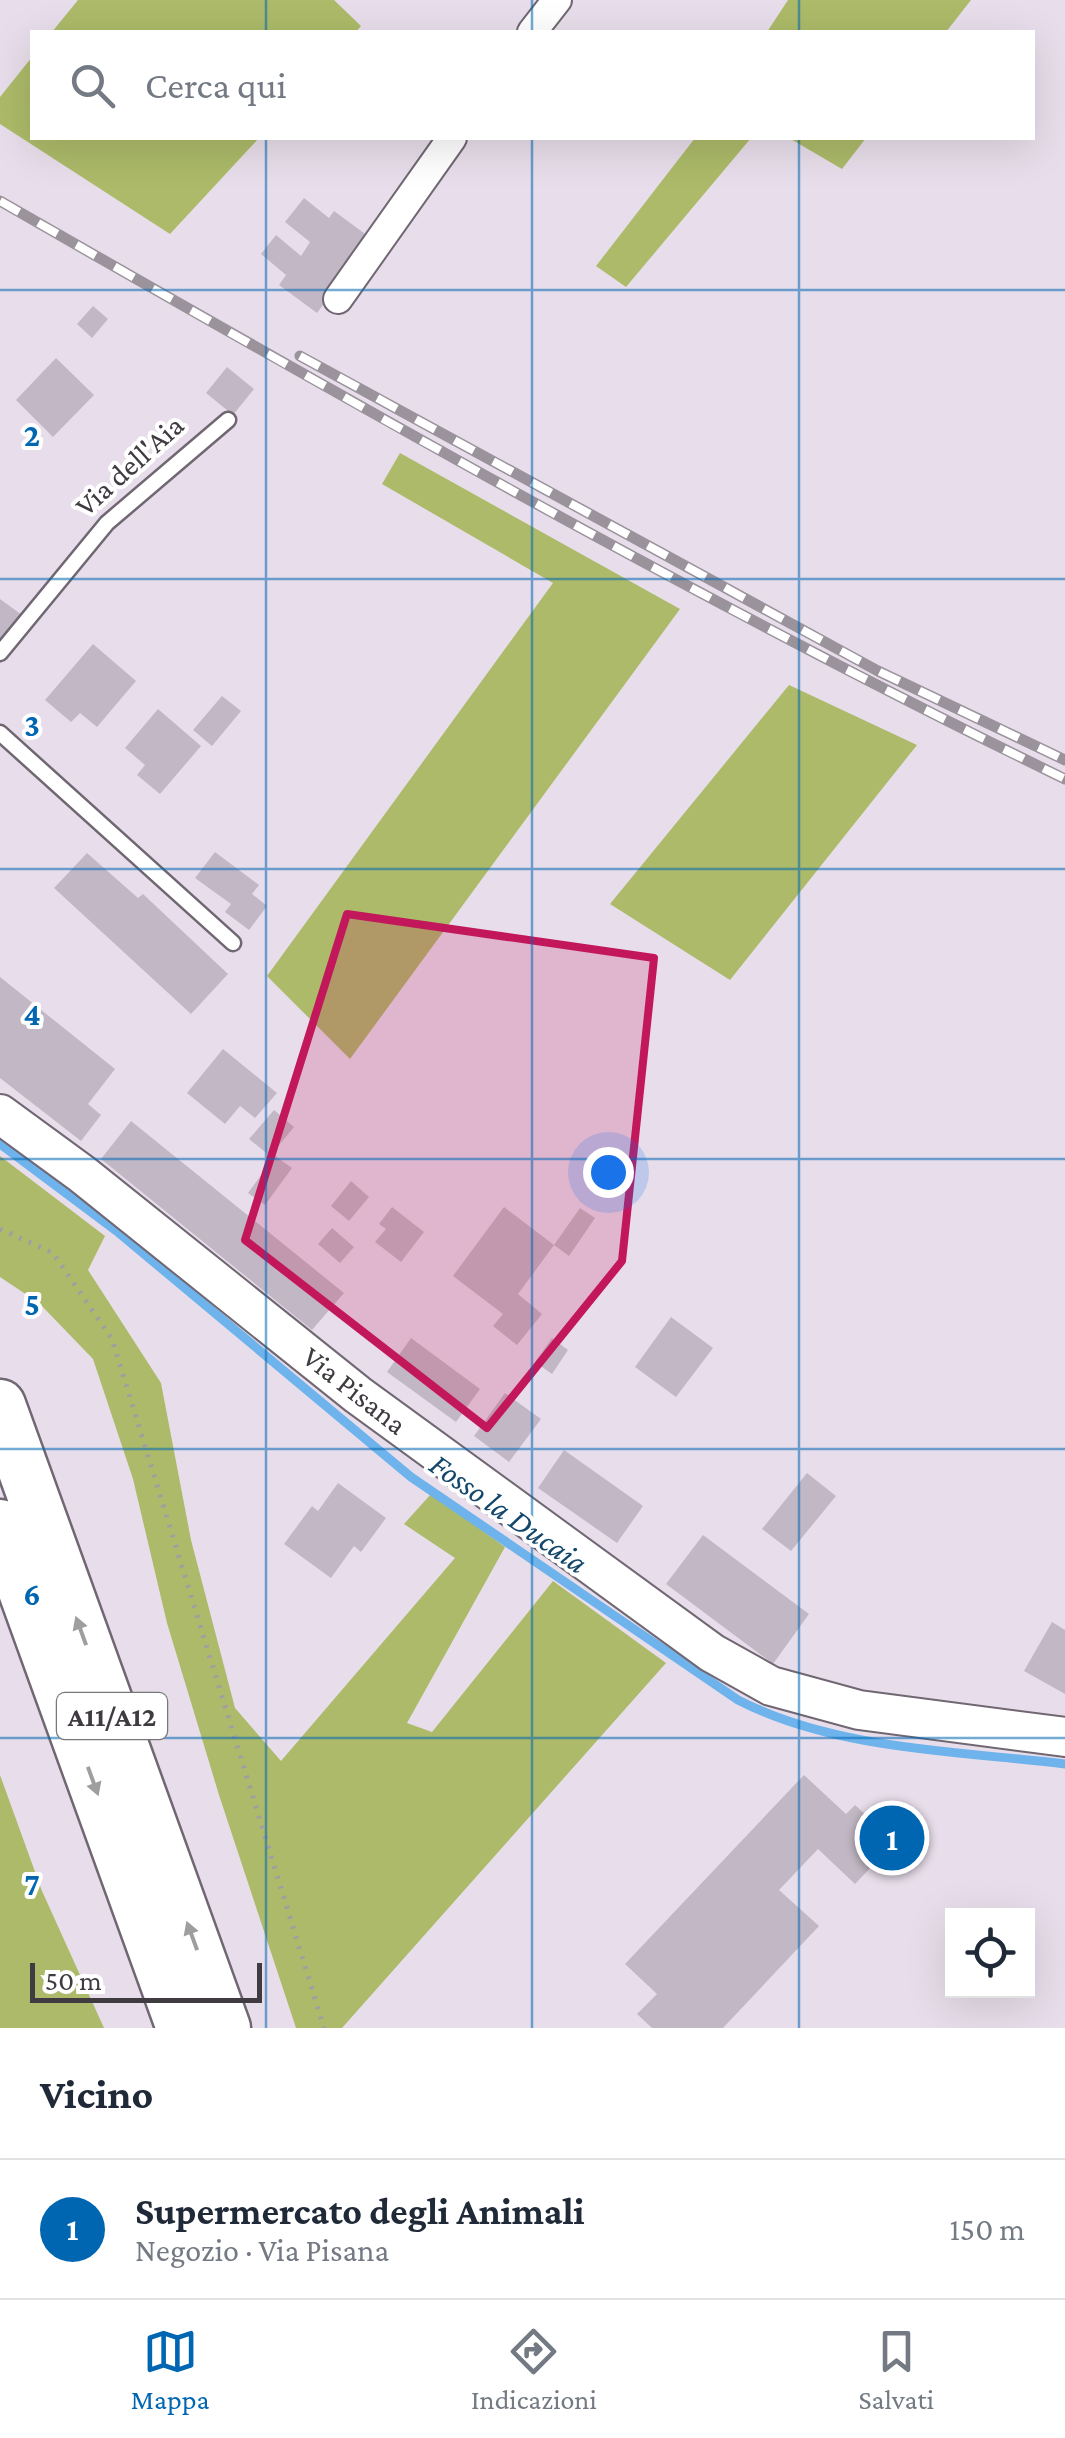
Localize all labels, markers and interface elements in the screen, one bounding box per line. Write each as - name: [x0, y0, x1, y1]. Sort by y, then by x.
- search box: [30, 30, 1035, 140]
- icon: search: [65, 58, 120, 113]
- text: Cerca qui: [145, 64, 287, 106]
- street label: Via dell'Aia: [68, 408, 190, 522]
- text: 2: [24, 417, 40, 453]
- text: 3: [24, 707, 40, 743]
- text: 4: [23, 996, 41, 1032]
- your location: [583, 1147, 634, 1198]
- text: 5: [24, 1286, 40, 1322]
- street label: Via Pisana: [297, 1339, 414, 1441]
- water label: Fosso la Ducaia: [423, 1445, 595, 1581]
- text: 6: [23, 1576, 41, 1612]
- one-way arrow: [73, 1615, 88, 1645]
- road number: A11/A12: [57, 1693, 167, 1739]
- one-way arrow: [86, 1767, 101, 1797]
- pin: 1: [860, 1800, 924, 1876]
- text: 7: [24, 1866, 40, 1902]
- map controls: [945, 1908, 1035, 1998]
- button: locate: [945, 1908, 1035, 1998]
- one-way arrow: [184, 1921, 199, 1951]
- scale bar: [30, 1958, 262, 2002]
- text: 50 m: [45, 1965, 102, 1996]
- text: Vicino: [40, 2070, 153, 2117]
- text: Supermercato degli Animali: [135, 2190, 585, 2232]
- text: 1: [67, 2211, 78, 2247]
- text: 150 m: [949, 2211, 1025, 2247]
- text: Negozio · Via Pisana: [135, 2232, 389, 2268]
- tab: Mappa: [131, 2324, 209, 2415]
- tab: Indicazioni: [471, 2324, 597, 2415]
- tab: Salvati: [858, 2324, 934, 2415]

